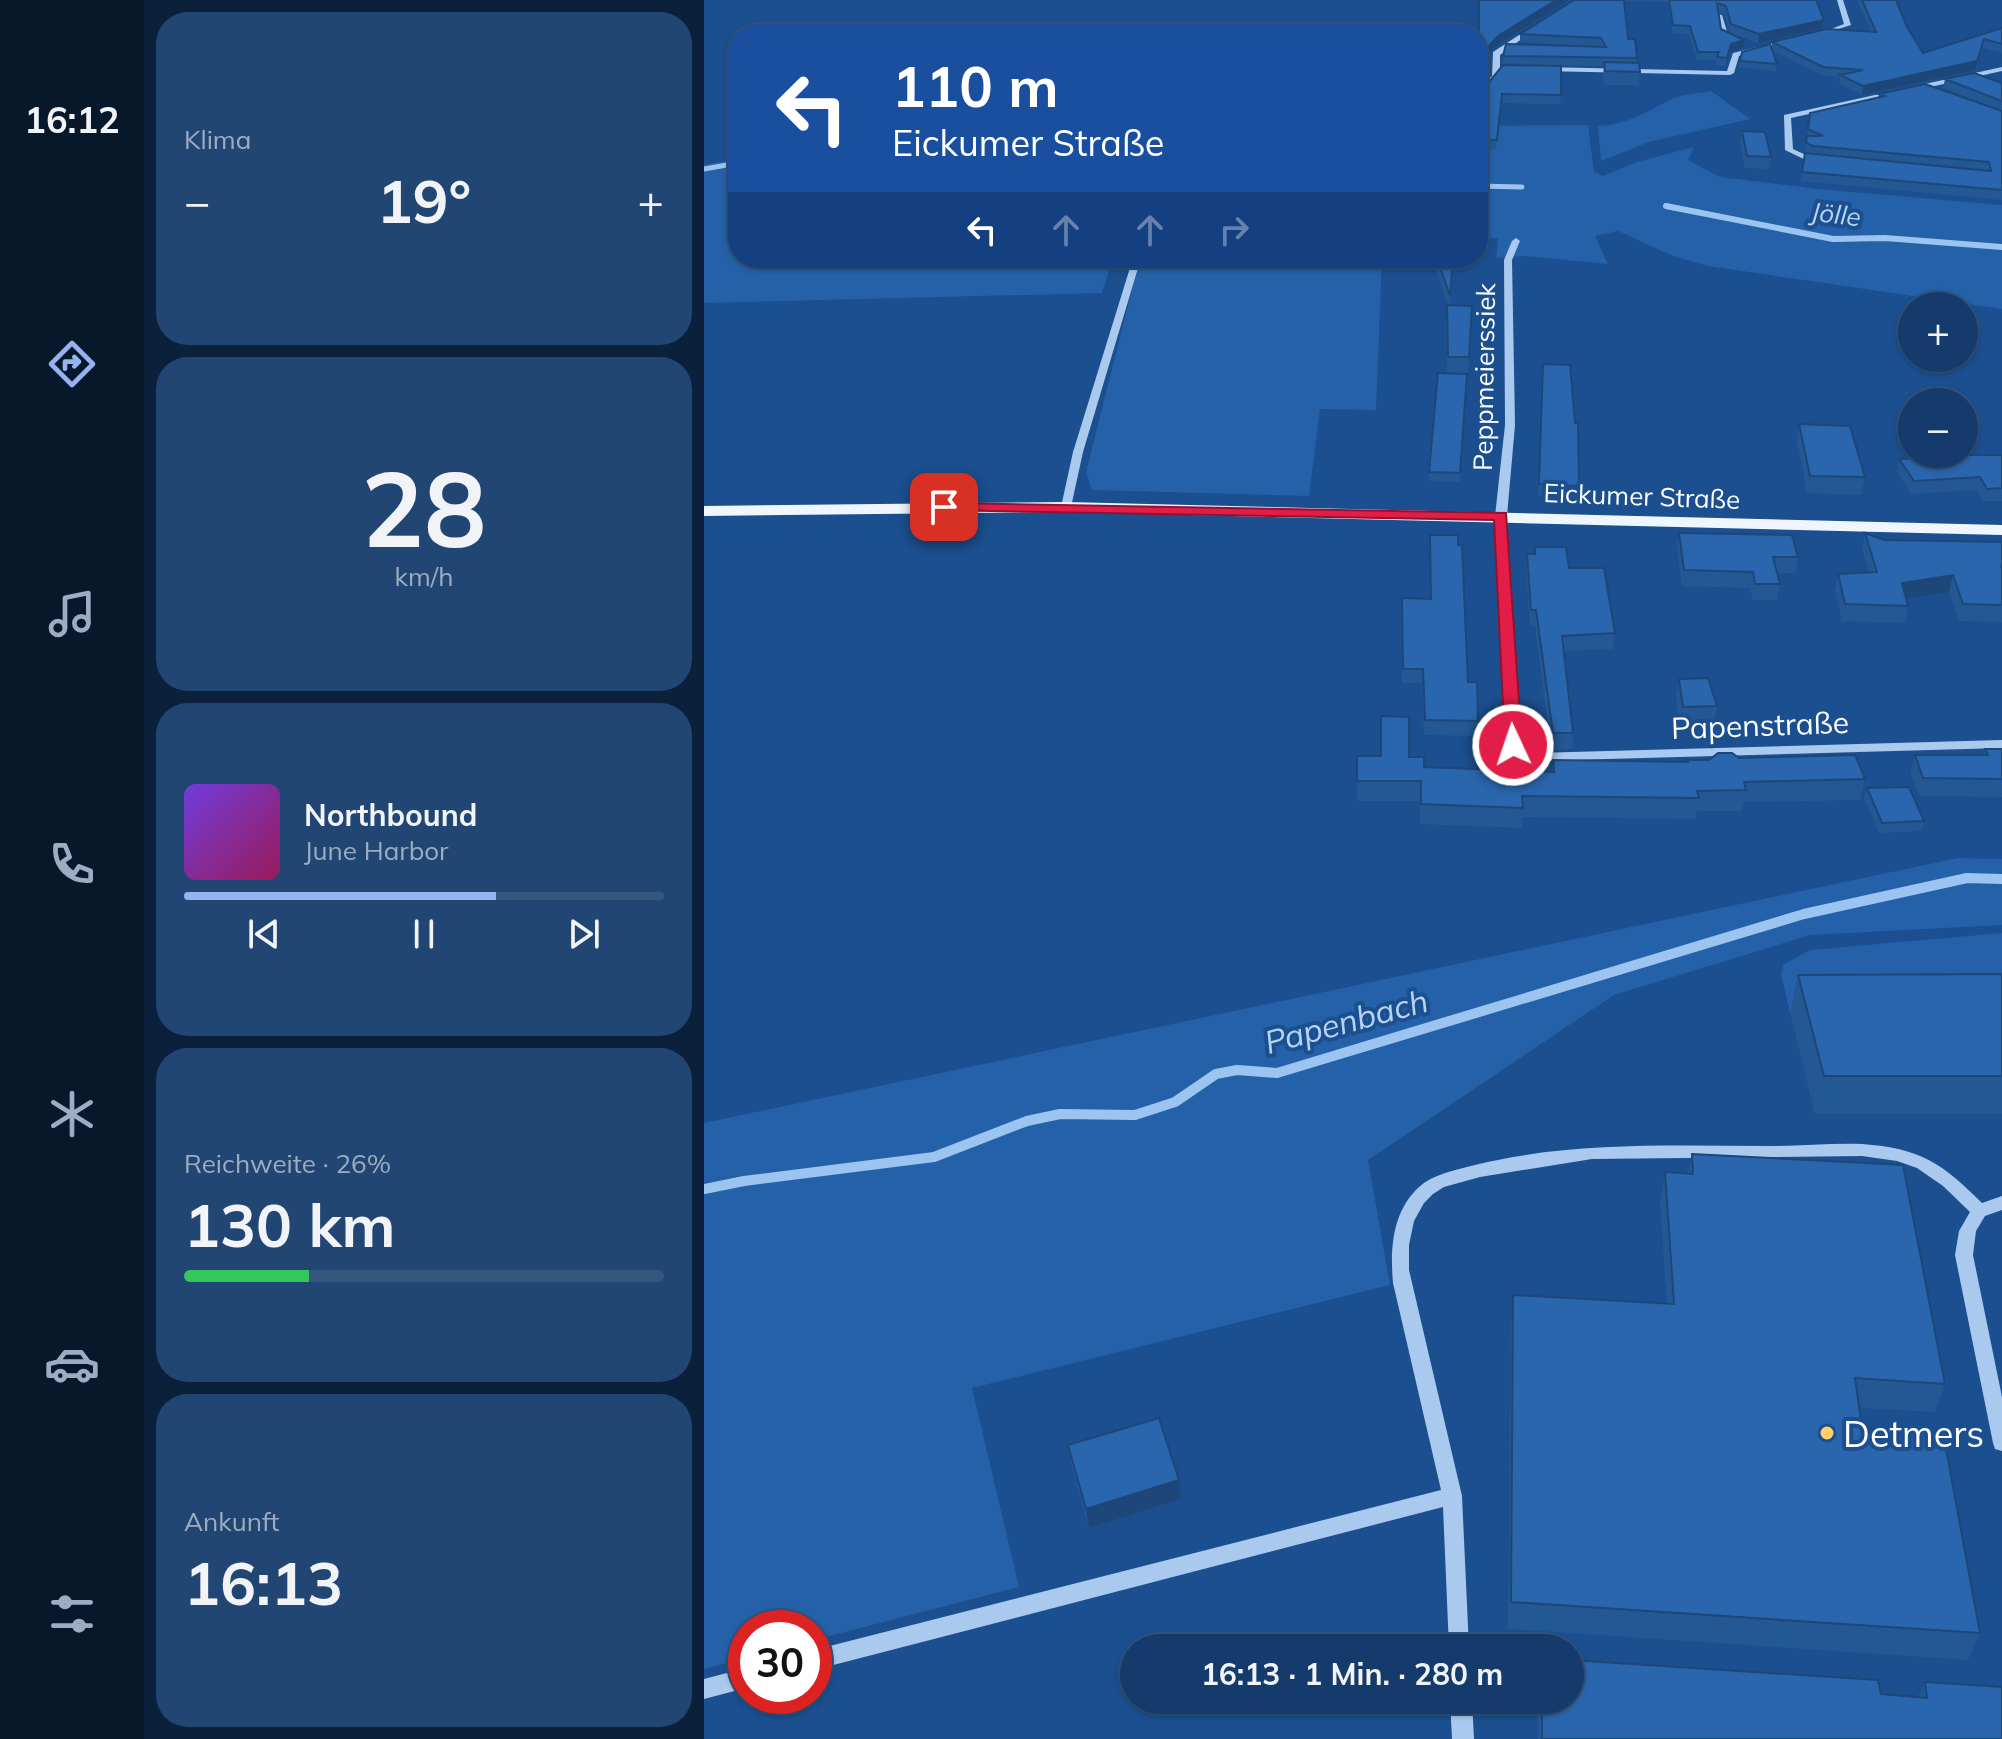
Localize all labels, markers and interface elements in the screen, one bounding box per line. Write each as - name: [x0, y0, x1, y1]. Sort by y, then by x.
- text: 110 m: [892, 51, 1059, 121]
- icon: left: [760, 56, 864, 160]
- text: 16:12: [24, 97, 120, 142]
- text: Eickumer Straße: [892, 120, 1164, 165]
- text: Klima: [184, 123, 251, 156]
- text: 19°: [377, 163, 471, 238]
- text: −: [184, 174, 210, 229]
- text: +: [638, 174, 664, 229]
- water label: Jölle: [1807, 194, 1863, 233]
- icon: left: [960, 208, 1004, 252]
- icon: ahead: [1044, 208, 1088, 252]
- icon: ahead: [1128, 208, 1172, 252]
- icon: right: [1212, 208, 1256, 252]
- street label: Peppmeierssiek: [1466, 282, 1502, 471]
- map controls: [1898, 292, 1978, 468]
- button: +: [1898, 292, 1978, 372]
- icon: directions: [44, 336, 100, 392]
- button: −: [1898, 388, 1978, 468]
- text: 28: [362, 442, 486, 573]
- pin: [910, 473, 978, 541]
- street label: Eickumer Straße: [1543, 476, 1741, 516]
- icon: arrive: [922, 485, 966, 529]
- text: km/h: [395, 560, 453, 593]
- icon: music: [44, 586, 100, 642]
- position arrow: [1471, 703, 1555, 787]
- street label: Papenstraße: [1670, 703, 1850, 747]
- text: Northbound: [304, 796, 477, 834]
- text: June Harbor: [304, 834, 449, 867]
- icon: phone: [44, 836, 100, 892]
- icon: previous: [242, 912, 286, 956]
- icon: pause: [402, 912, 446, 956]
- icon: next: [562, 912, 606, 956]
- water label: Papenbach: [1260, 980, 1432, 1062]
- icon: climate: [44, 1086, 100, 1142]
- text: Reichweite · 26%: [184, 1147, 391, 1180]
- text: 130 km: [184, 1187, 396, 1262]
- icon: car: [44, 1336, 100, 1392]
- place label: Detmers: [1843, 1411, 1984, 1456]
- marker: Detmers: [1818, 1424, 1836, 1442]
- text: Ankunft: [184, 1505, 279, 1538]
- text: 16:13: [184, 1545, 343, 1620]
- icon: filters: [44, 1586, 100, 1642]
- speed limit sign: 30: [728, 1610, 832, 1714]
- text: 16:13 · 1 Min. · 280 m: [1201, 1655, 1503, 1693]

